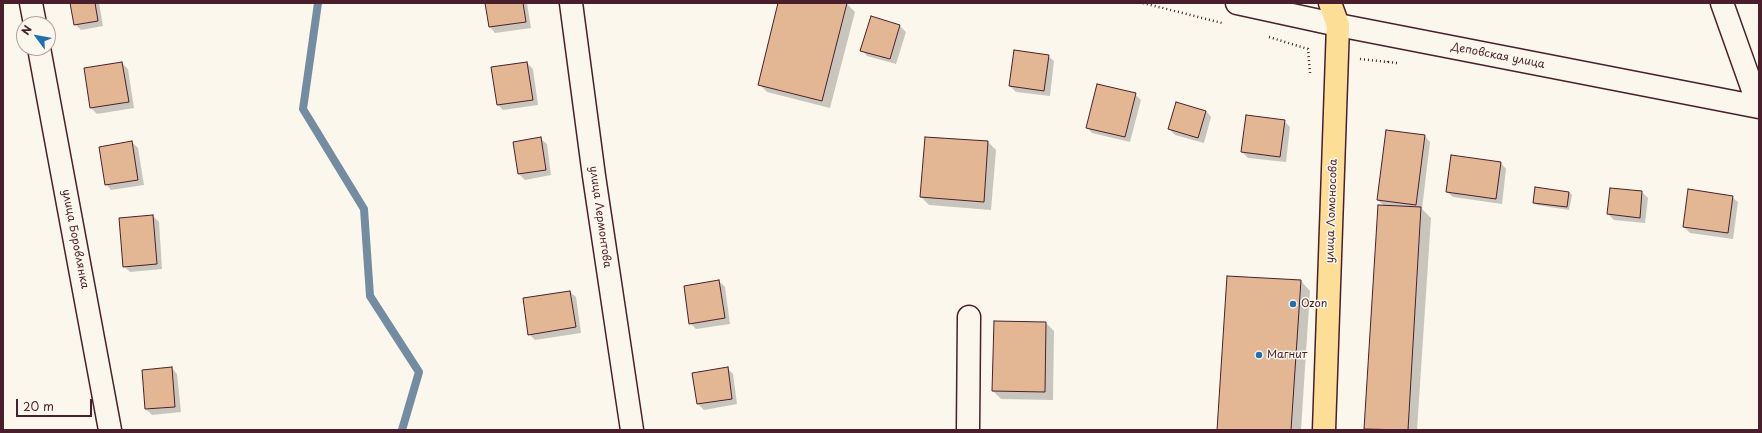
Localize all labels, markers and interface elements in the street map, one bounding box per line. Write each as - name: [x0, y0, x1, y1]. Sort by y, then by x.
- north arrow: [16, 16, 56, 56]
- text: N: [17, 22, 36, 38]
- street label: Деповская улица: [1450, 40, 1546, 72]
- street label: улица Ломоносова: [1324, 159, 1340, 263]
- street label: улица Лермонтова: [586, 165, 614, 269]
- street label: улица Боровлянка: [59, 188, 91, 290]
- place label: Ozon: [1301, 297, 1327, 311]
- marker: Ozon: [1288, 299, 1298, 309]
- place label: Магнит: [1267, 348, 1307, 362]
- marker: Магнит: [1254, 350, 1264, 360]
- scale bar: [18, 391, 94, 417]
- text: 20 m: [23, 397, 54, 415]

